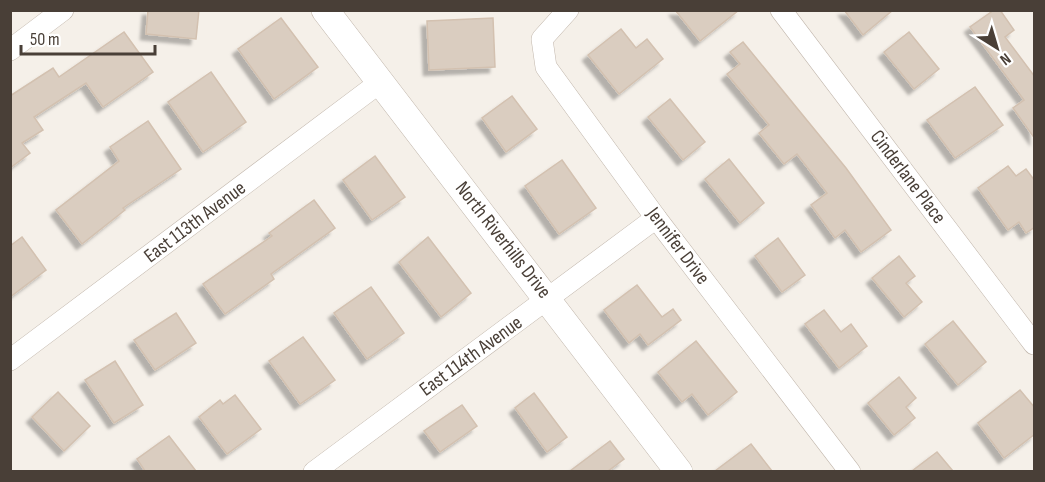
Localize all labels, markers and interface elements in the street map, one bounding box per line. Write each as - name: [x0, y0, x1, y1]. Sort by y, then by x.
- scale bar: [21, 18, 154, 56]
- north arrow: [967, 18, 1027, 78]
- text: 50 m: [30, 29, 60, 50]
- text: N: [996, 49, 1014, 69]
- street label: Cinderlane Place: [865, 125, 951, 229]
- street label: East 113th Avenue: [139, 176, 251, 268]
- street label: North Riverhills Drive: [450, 177, 556, 303]
- street label: Jennifer Drive: [641, 202, 715, 289]
- street label: East 114th Avenue: [415, 311, 527, 401]

